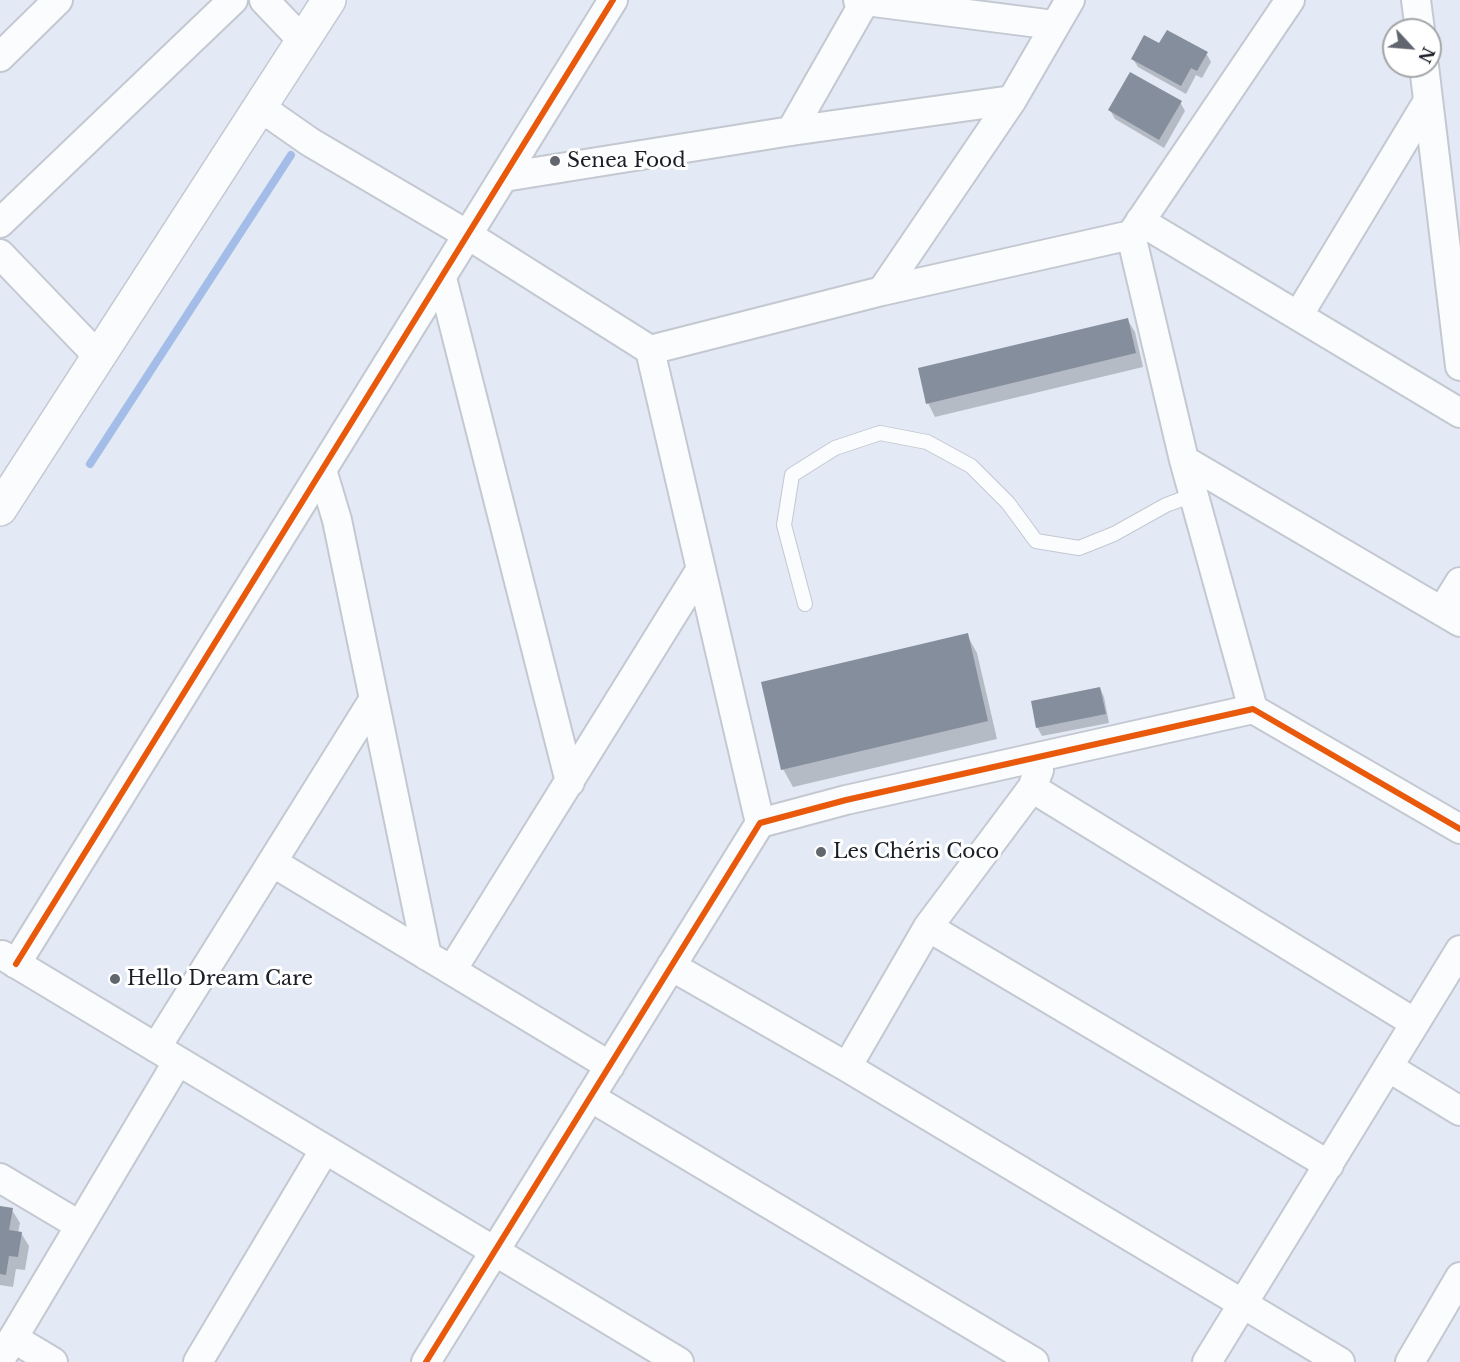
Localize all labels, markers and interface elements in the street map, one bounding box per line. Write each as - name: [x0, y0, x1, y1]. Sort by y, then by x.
- north arrow: [1382, 18, 1442, 78]
- text: N: [1414, 44, 1439, 66]
- place label: Senea Food: [567, 149, 686, 173]
- marker: Senea Food: [548, 154, 562, 168]
- place label: Les Chéris Coco: [833, 840, 999, 864]
- marker: Les Chéris Coco: [814, 845, 828, 859]
- place label: Hello Dream Care: [127, 967, 313, 991]
- marker: Hello Dream Care: [108, 972, 122, 986]

